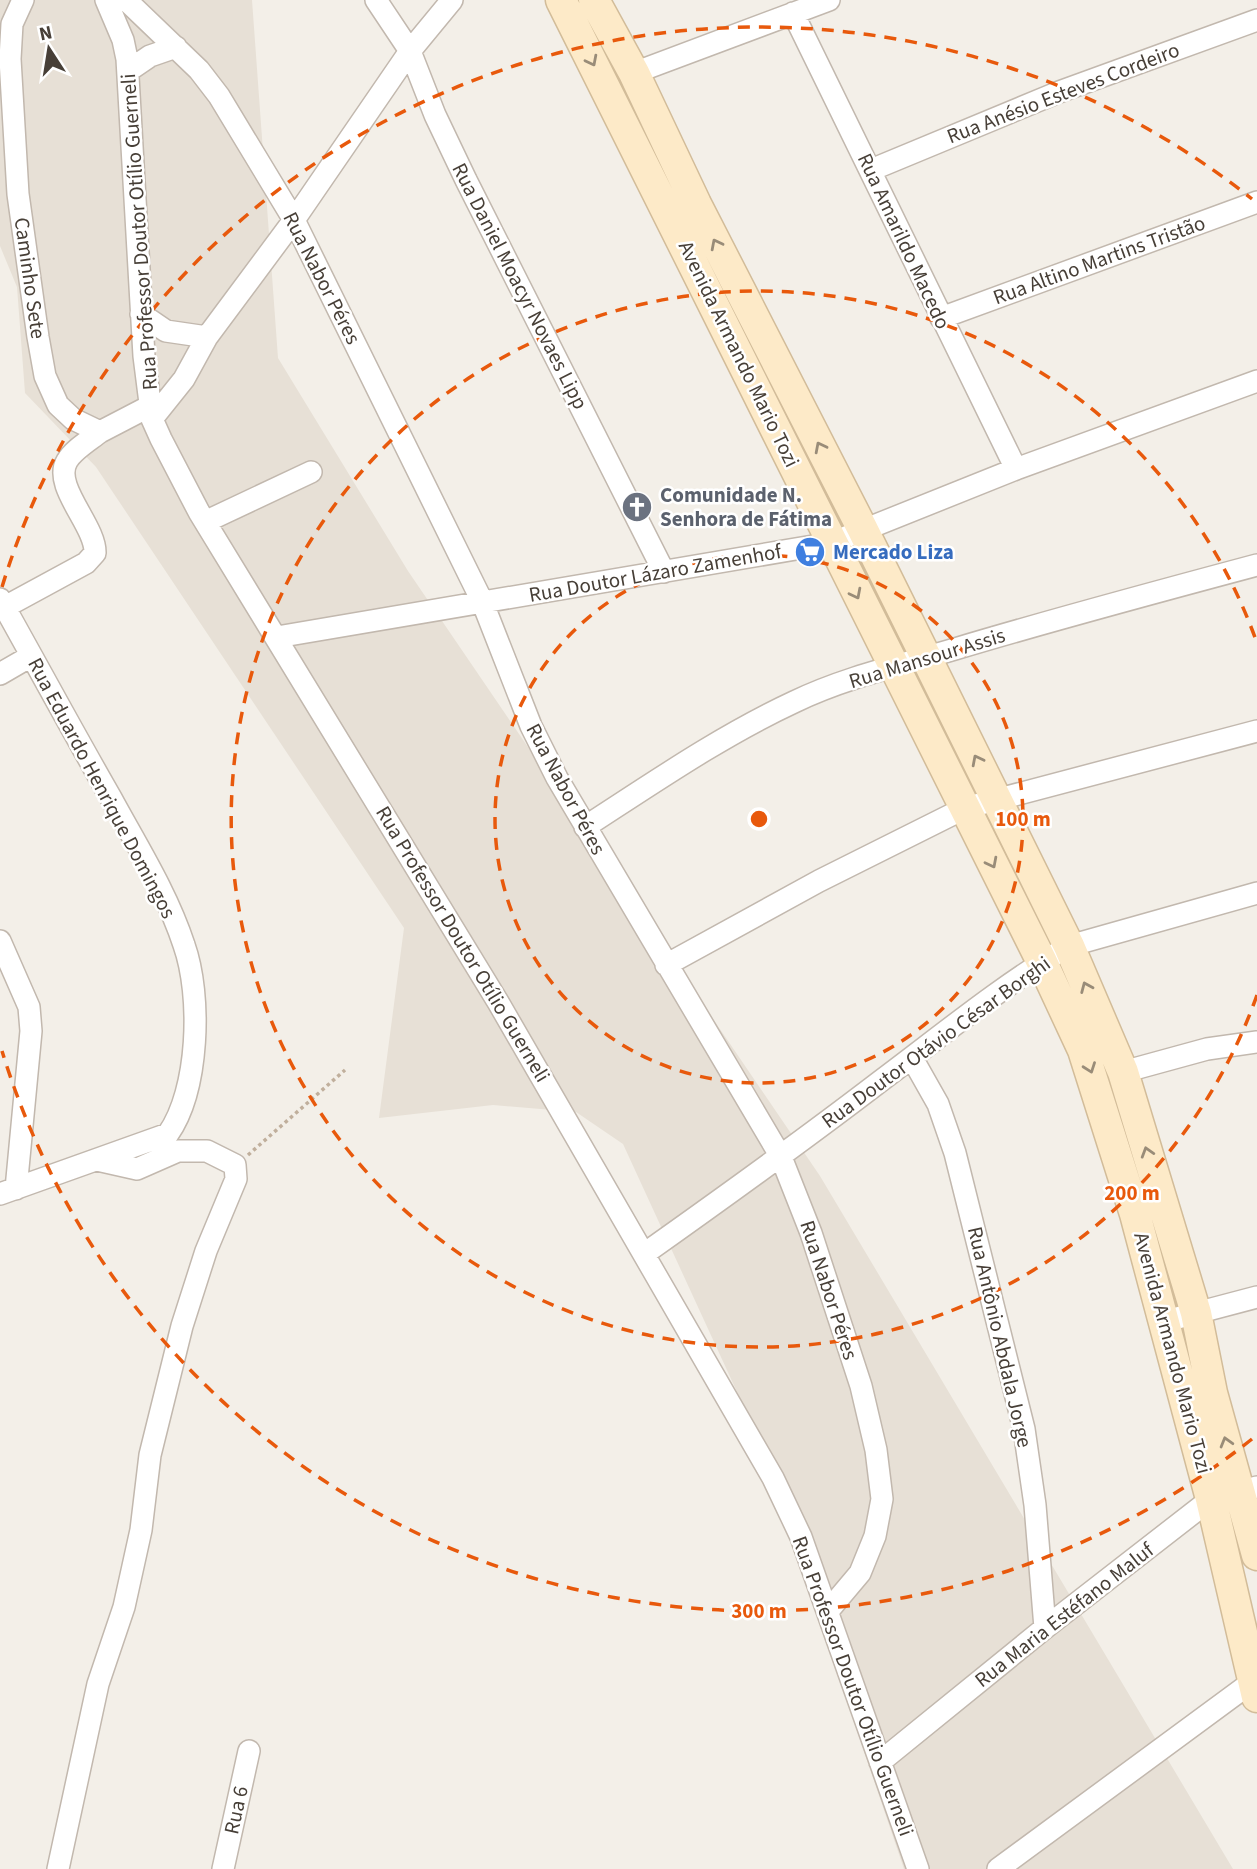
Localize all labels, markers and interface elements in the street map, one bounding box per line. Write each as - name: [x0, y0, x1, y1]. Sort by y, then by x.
- north arrow: [14, 14, 84, 84]
- text: N: [37, 19, 55, 48]
- street label: Rua Anésio Esteves Cordeiro: [942, 35, 1184, 151]
- one-way arrow: [584, 54, 598, 66]
- street label: Rua Professor Doutor Otílio Guerneli: [113, 73, 165, 391]
- street label: Rua Amarildo Macedo: [850, 148, 958, 334]
- street label: Rua Daniel Moacyr Novaes Lipp: [445, 157, 595, 415]
- street label: Rua Nabor Péres: [276, 207, 368, 350]
- street label: Rua Altino Martins Tristão: [989, 208, 1209, 312]
- street label: Caminho Sete: [7, 215, 53, 341]
- street label: Avenida Armando Mario Tozi: [671, 236, 807, 472]
- one-way arrow: [711, 239, 725, 251]
- one-way arrow: [814, 442, 828, 454]
- place label: Comunidade N. Senhora de Fátima: [660, 480, 832, 534]
- church icon: Comunidade N. Senhora de Fátima: [620, 490, 654, 524]
- supermarket icon: Mercado Liza: [793, 535, 827, 569]
- street label: Rua Doutor Lázaro Zamenhof: [526, 536, 784, 610]
- place label: Mercado Liza: [833, 537, 954, 567]
- one-way arrow: [848, 587, 862, 599]
- street label: Rua Mansour Assis: [845, 620, 1009, 696]
- street label: Rua Eduardo Henrique Domingos: [20, 652, 184, 924]
- street label: Rua Nabor Péres: [519, 718, 613, 860]
- one-way arrow: [971, 755, 985, 767]
- street label: Rua Professor Doutor Otílio Guerneli: [368, 800, 558, 1088]
- text: 100 m: [995, 804, 1051, 834]
- centre of rings: [747, 807, 771, 831]
- one-way arrow: [984, 856, 998, 868]
- street label: Rua Doutor Otávio César Borghi: [815, 949, 1057, 1135]
- one-way arrow: [1081, 981, 1095, 993]
- one-way arrow: [1081, 1061, 1095, 1073]
- one-way arrow: [1141, 1146, 1155, 1159]
- text: 200 m: [1104, 1178, 1160, 1208]
- street label: Rua Nabor Péres: [792, 1216, 866, 1364]
- street label: Rua Antônio Abdala Jorge: [960, 1223, 1040, 1451]
- street label: Avenida Armando Mario Tozi: [1126, 1229, 1220, 1477]
- one-way arrow: [1220, 1436, 1235, 1448]
- street label: Rua Professor Doutor Otílio Guerneli: [785, 1532, 921, 1840]
- street label: Rua Maria Estéfano Maluf: [968, 1535, 1161, 1695]
- text: 300 m: [731, 1596, 787, 1626]
- street label: Rua 6: [216, 1783, 256, 1837]

